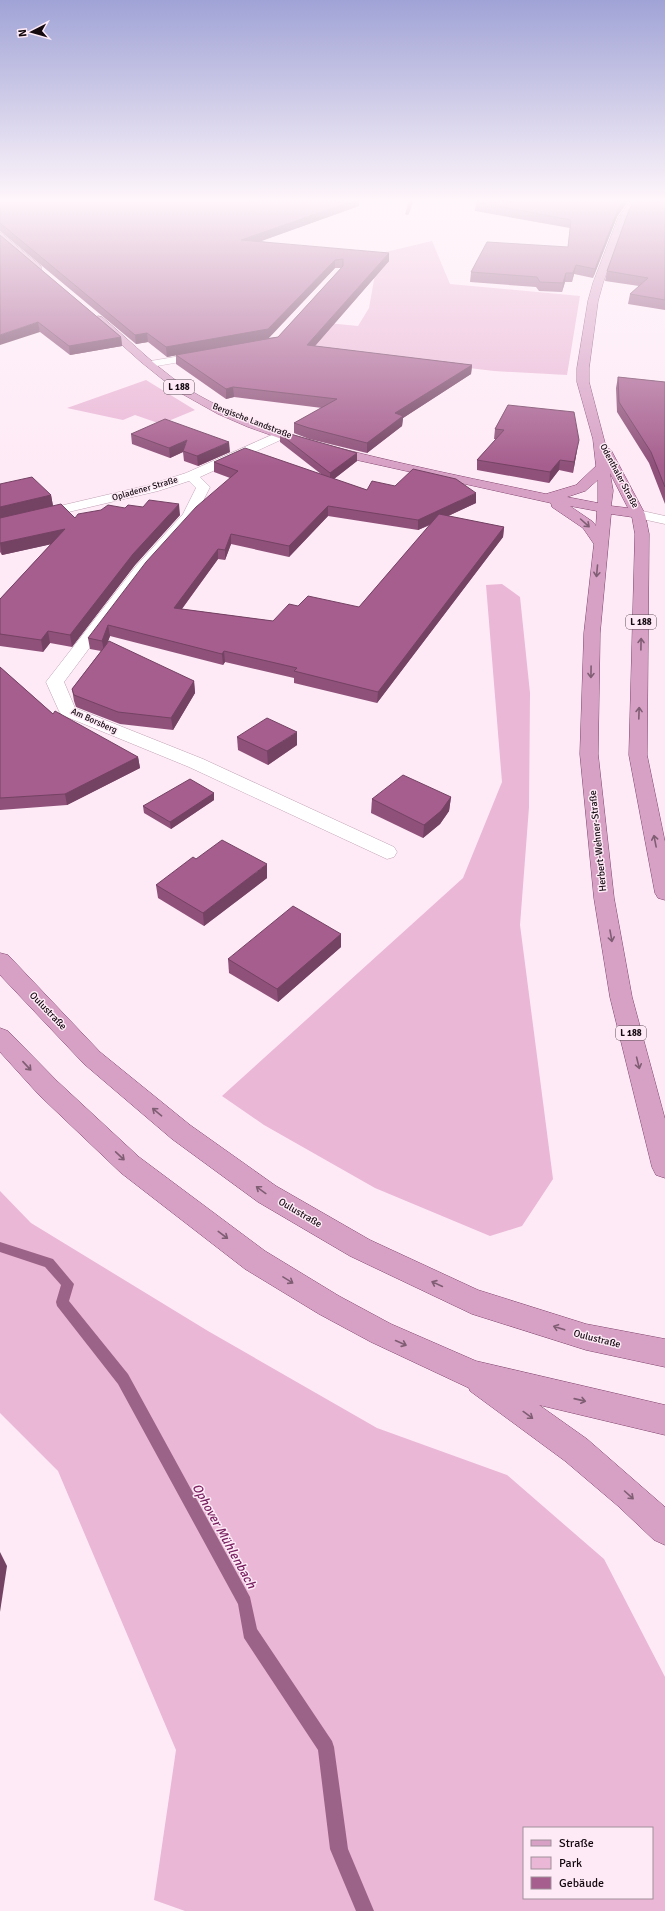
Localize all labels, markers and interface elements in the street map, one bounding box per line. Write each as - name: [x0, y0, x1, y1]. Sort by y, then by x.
- north arrow: [12, 12, 52, 52]
- text: N: [16, 29, 29, 37]
- road number: L 188: [164, 380, 194, 394]
- street label: Bergische Landstraße: [211, 401, 294, 441]
- street label: Odenthaler Straße: [597, 442, 641, 510]
- street label: Opladener Straße: [111, 474, 180, 504]
- one-way arrow: [580, 519, 590, 528]
- one-way arrow: [594, 564, 601, 577]
- road number: L 188: [626, 615, 656, 629]
- one-way arrow: [637, 638, 644, 651]
- one-way arrow: [588, 665, 595, 678]
- street label: Am Borsberg: [69, 706, 119, 736]
- one-way arrow: [635, 707, 643, 720]
- street label: Herbert-Wehner-Straße: [587, 790, 609, 892]
- one-way arrow: [650, 835, 658, 848]
- one-way arrow: [607, 930, 615, 943]
- street label: Oulustraße: [27, 990, 69, 1032]
- road number: L 188: [616, 1026, 646, 1040]
- one-way arrow: [635, 1057, 643, 1070]
- one-way arrow: [22, 1060, 31, 1071]
- one-way arrow: [151, 1108, 162, 1117]
- one-way arrow: [115, 1151, 125, 1161]
- one-way arrow: [256, 1186, 267, 1194]
- street label: Oulustraße: [276, 1196, 324, 1230]
- one-way arrow: [217, 1231, 228, 1240]
- one-way arrow: [282, 1276, 293, 1284]
- one-way arrow: [431, 1280, 443, 1287]
- one-way arrow: [553, 1324, 565, 1332]
- street label: Oulustraße: [572, 1327, 622, 1351]
- one-way arrow: [395, 1340, 407, 1347]
- one-way arrow: [573, 1397, 586, 1405]
- one-way arrow: [522, 1411, 533, 1419]
- water label: Ophover Mühlenbach: [188, 1481, 260, 1592]
- one-way arrow: [624, 1491, 635, 1500]
- legend: [523, 1827, 653, 1899]
- text: Straße: [559, 1836, 594, 1851]
- text: Park: [559, 1856, 582, 1871]
- text: Gebäude: [559, 1876, 604, 1891]

